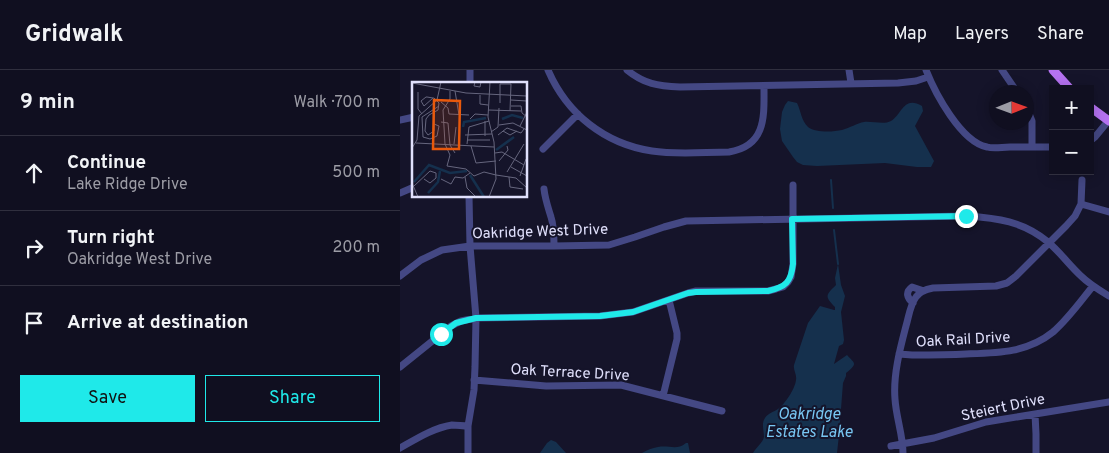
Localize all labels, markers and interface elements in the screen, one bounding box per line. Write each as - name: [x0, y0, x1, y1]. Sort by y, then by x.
- text: Gridwalk: [25, 20, 123, 50]
- text: Map: [893, 23, 927, 46]
- text: Layers: [955, 23, 1009, 46]
- text: Share: [1037, 23, 1084, 46]
- inset map: [412, 82, 528, 198]
- north arrow: [989, 85, 1034, 130]
- map controls: [1049, 85, 1094, 175]
- button: +: [1049, 85, 1094, 130]
- text: 9 min: [20, 89, 75, 116]
- text: Walk · 700 m: [293, 93, 380, 113]
- button: −: [1049, 130, 1094, 175]
- text: Continue: [67, 151, 146, 175]
- icon: ahead: [20, 159, 48, 187]
- text: 500 m: [332, 163, 380, 183]
- text: Lake Ridge Drive: [67, 175, 188, 195]
- route end: [955, 205, 978, 228]
- street label: Oakridge West Drive: [472, 221, 608, 244]
- text: Turn right: [67, 226, 155, 250]
- icon: right: [20, 234, 48, 262]
- text: 200 m: [332, 238, 380, 258]
- text: Oakridge West Drive: [67, 250, 212, 270]
- icon: arrive: [20, 309, 48, 337]
- text: Arrive at destination: [67, 311, 248, 335]
- route start: [430, 323, 453, 346]
- street label: Oak Rail Drive: [915, 329, 1011, 352]
- street label: Oak Terrace Drive: [510, 361, 630, 386]
- button: Save: [20, 375, 195, 422]
- button: Share: [205, 375, 380, 422]
- street label: Steiert Drive: [960, 390, 1047, 427]
- water label: Oakridge Estates Lake: [766, 405, 853, 443]

